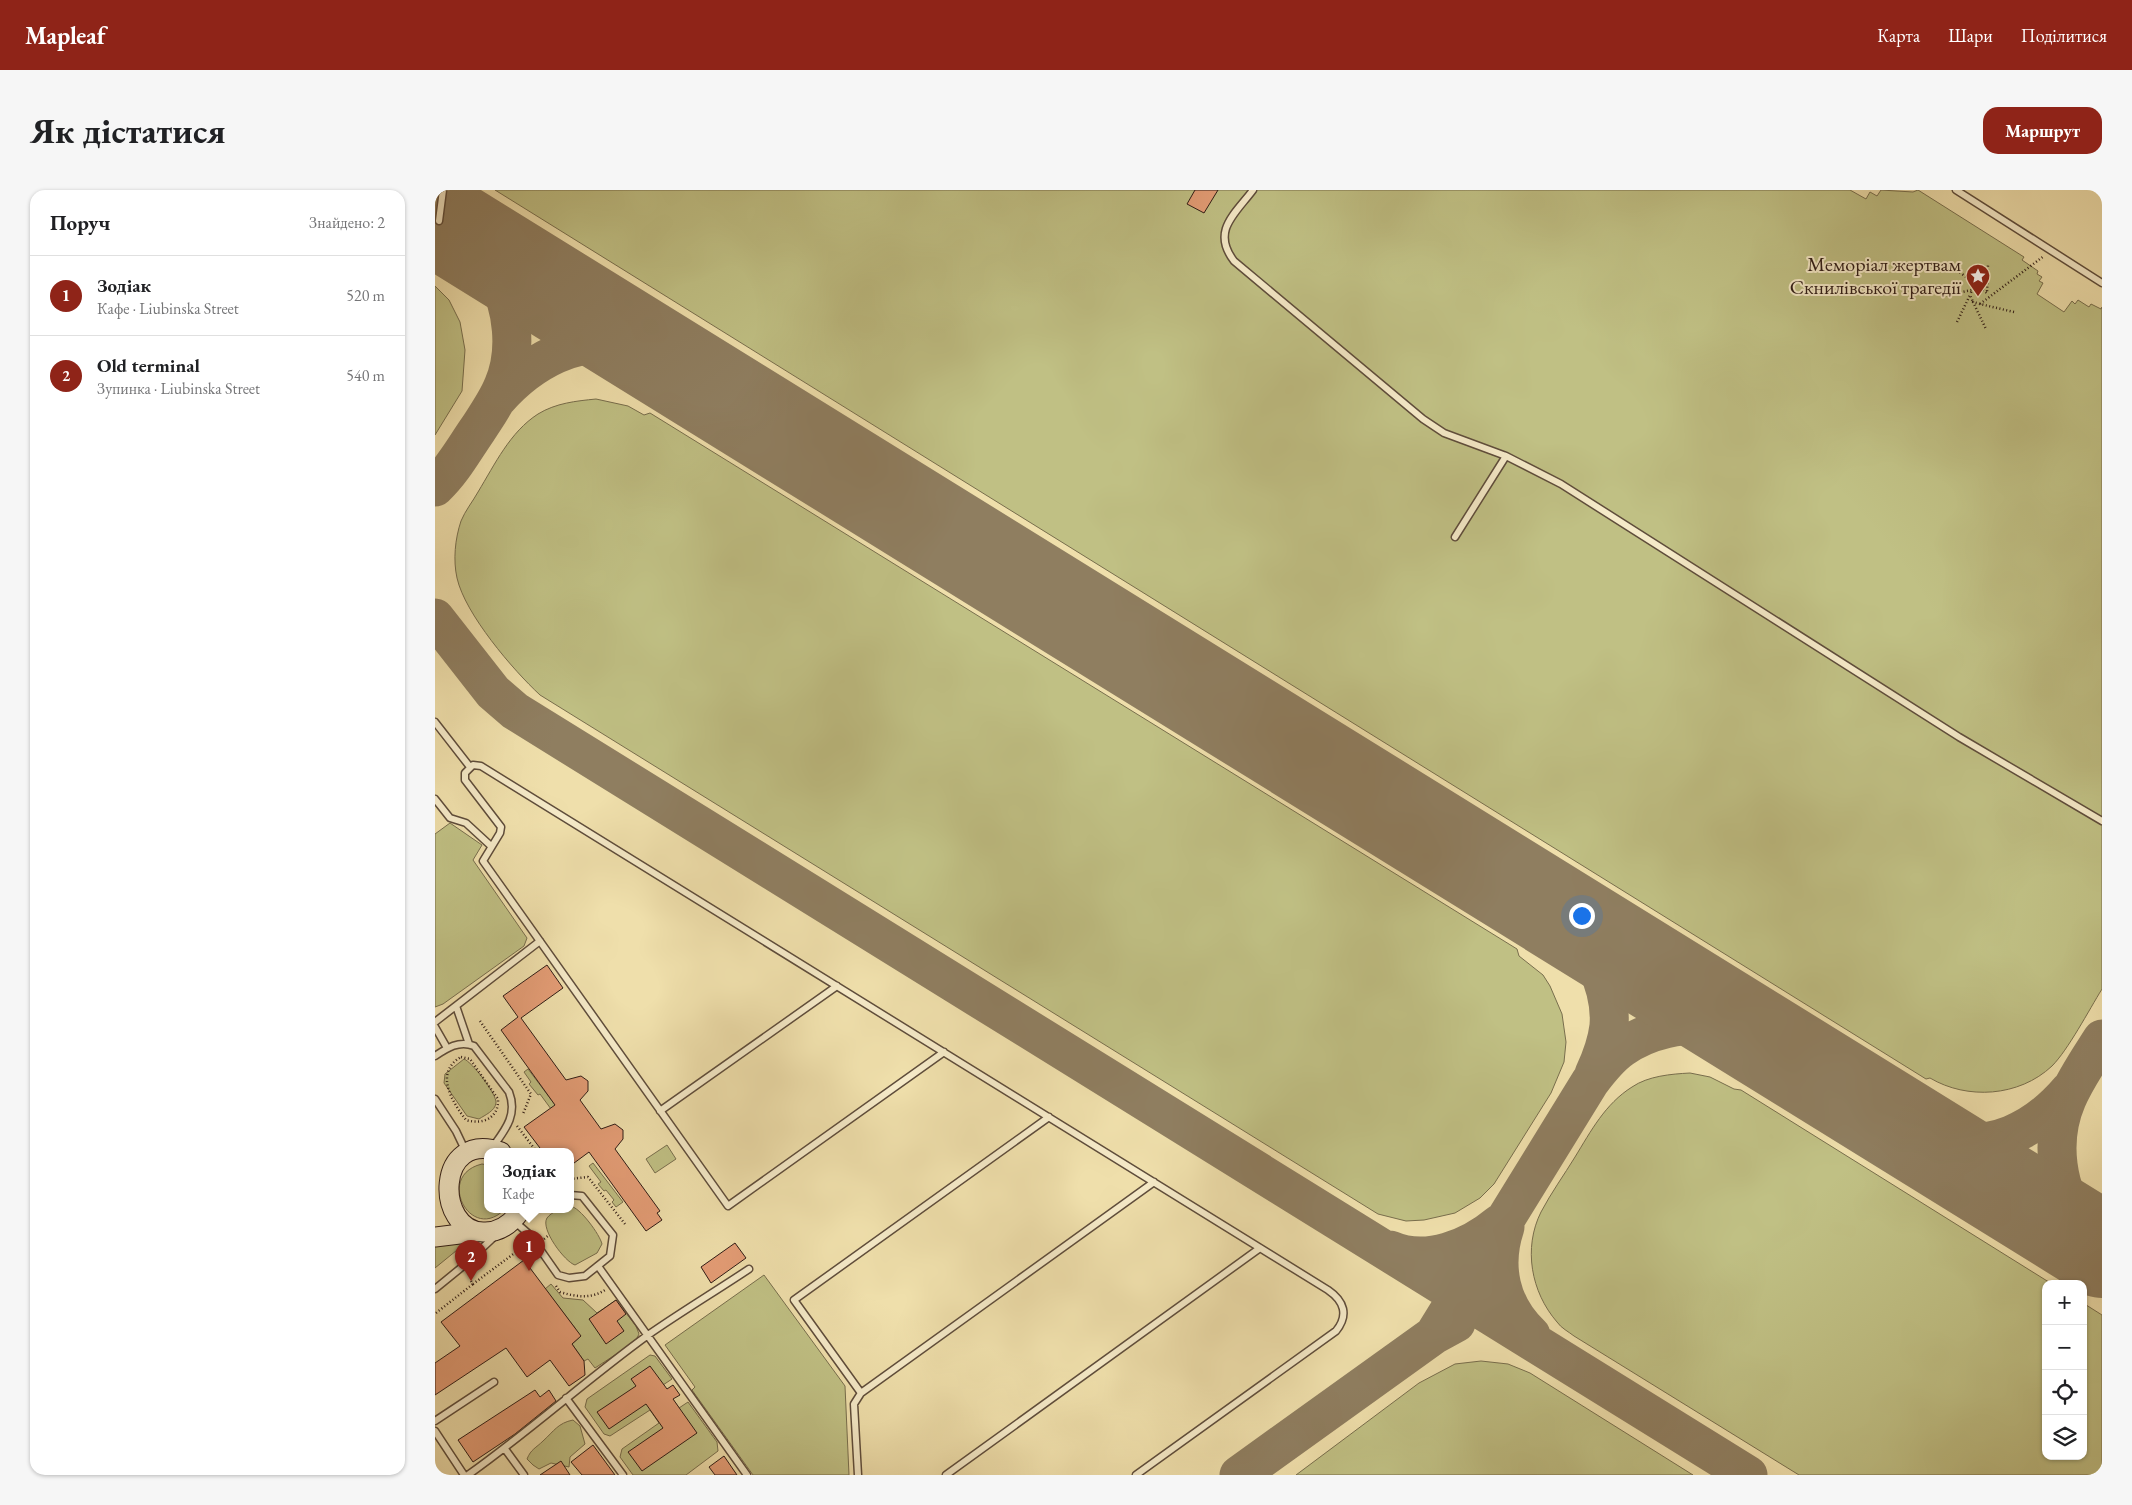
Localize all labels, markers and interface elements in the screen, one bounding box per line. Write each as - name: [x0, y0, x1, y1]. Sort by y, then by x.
- text: Mapleaf: [25, 20, 106, 51]
- text: Карта: [1877, 24, 1920, 47]
- text: Шари: [1948, 24, 1993, 47]
- text: Поділитися: [2021, 24, 2107, 47]
- button: Маршрут: [1983, 107, 2102, 154]
- text: Як дістатися: [30, 108, 225, 153]
- text: Поруч: [50, 209, 110, 236]
- text: Знайдено: 2: [309, 212, 385, 233]
- place label: Меморіал жертвам Скнилівської трагедії: [1790, 251, 1962, 300]
- place icon: Меморіал жертвам Скнилівської трагедії: [1965, 263, 1991, 297]
- text: Зодіак: [97, 273, 151, 298]
- text: 1: [62, 285, 70, 306]
- text: 520 m: [346, 285, 385, 306]
- text: Кафе · Liubinska Street: [97, 298, 239, 319]
- text: Old terminal: [97, 353, 200, 378]
- text: 2: [62, 365, 70, 386]
- text: 540 m: [346, 365, 385, 386]
- text: Зупинка · Liubinska Street: [97, 378, 260, 399]
- your location: [1569, 903, 1595, 929]
- popup: [484, 1148, 574, 1213]
- text: Зодіак: [502, 1158, 556, 1183]
- text: Кафе: [502, 1183, 535, 1204]
- pin: 1: [513, 1230, 545, 1271]
- pin: 2: [455, 1240, 487, 1281]
- map controls: [2042, 1280, 2087, 1460]
- button: +: [2042, 1280, 2087, 1325]
- button: −: [2042, 1325, 2087, 1370]
- button: locate: [2042, 1370, 2087, 1415]
- button: layers: [2042, 1415, 2087, 1460]

